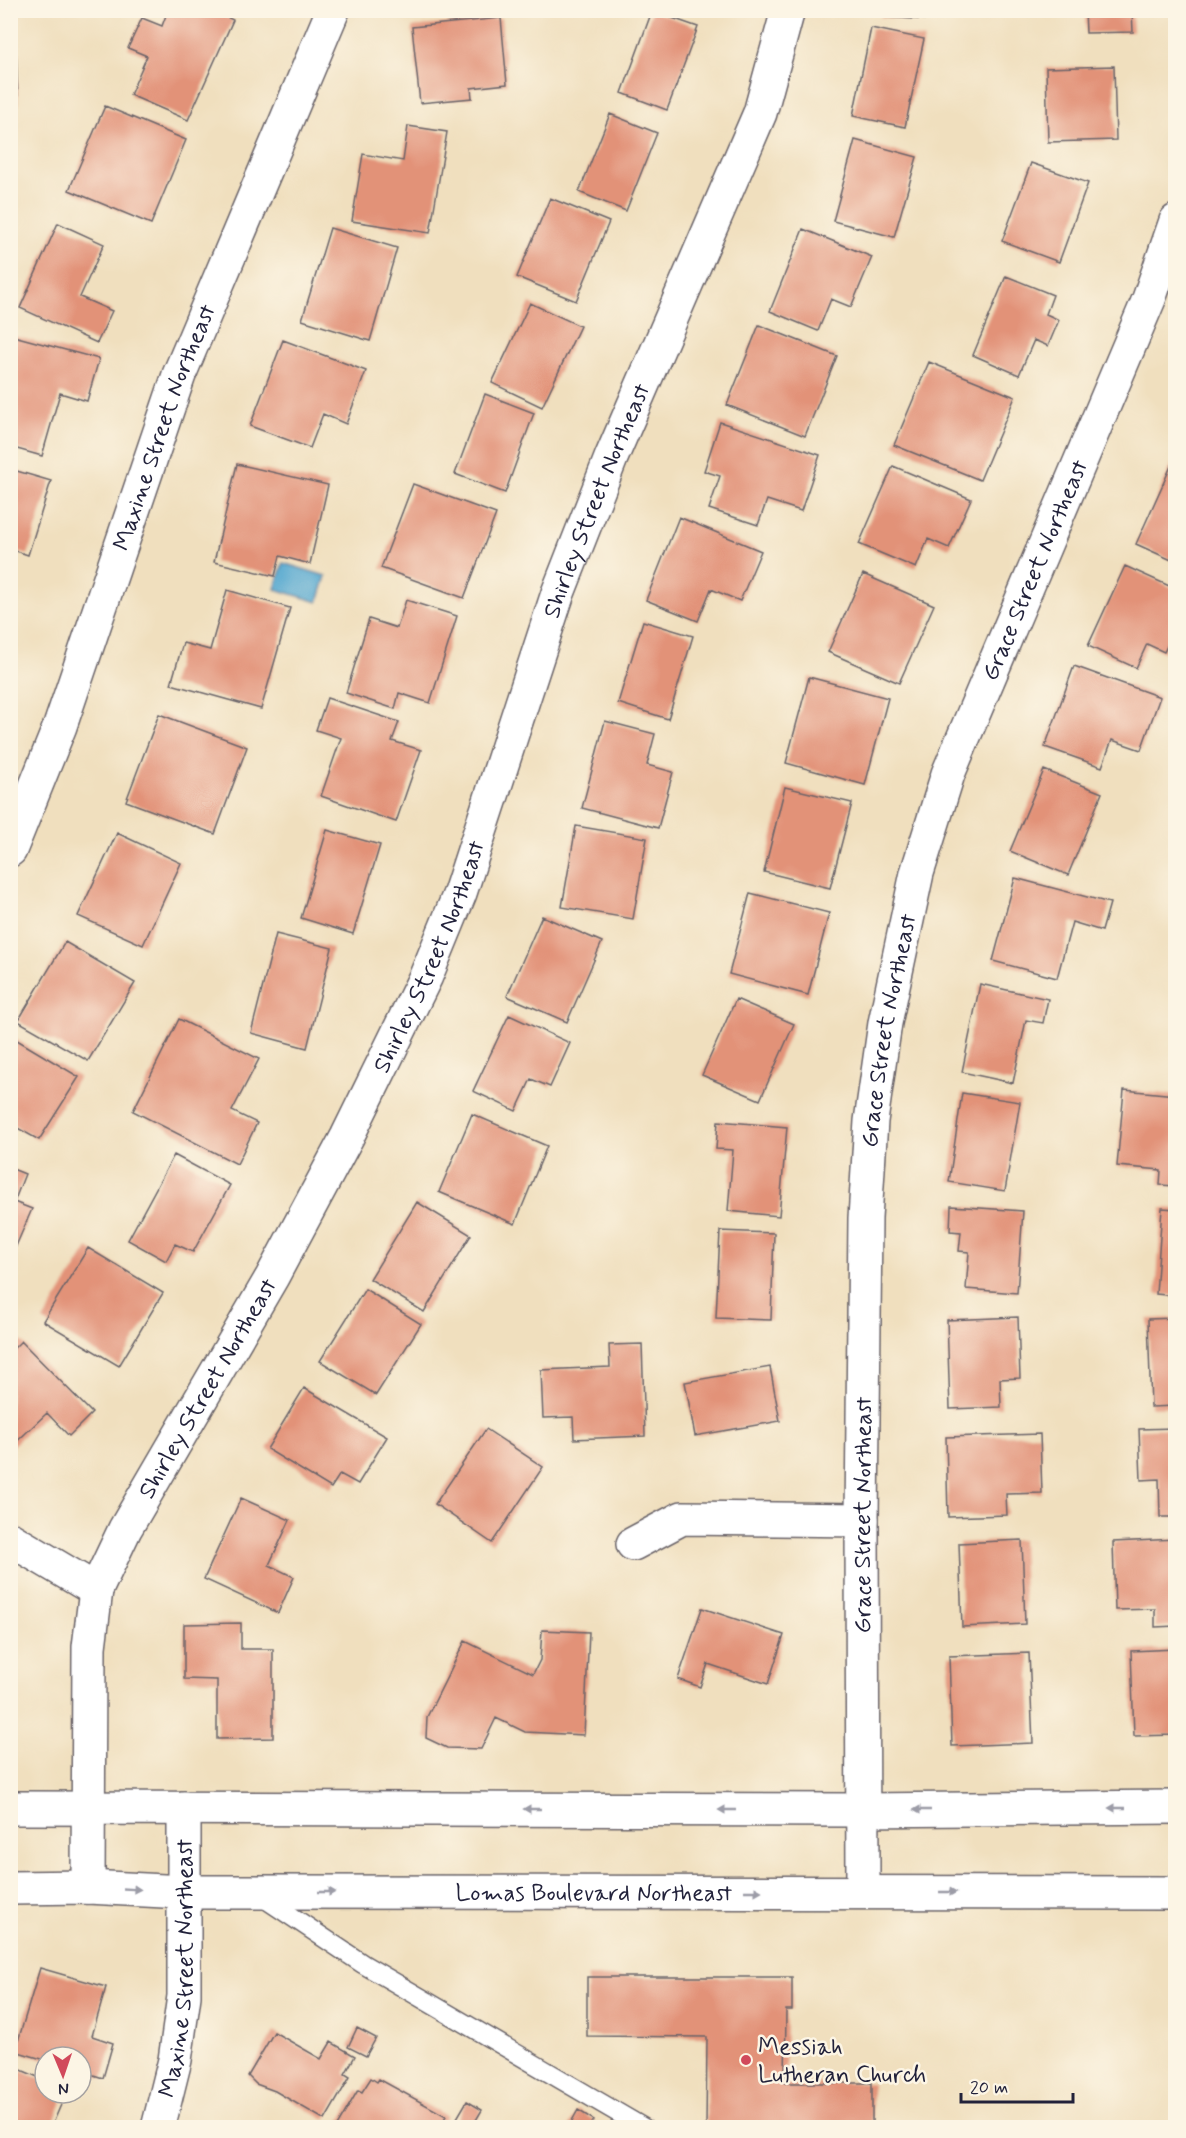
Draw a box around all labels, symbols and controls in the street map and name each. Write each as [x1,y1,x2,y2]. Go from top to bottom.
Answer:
street label: Maxine Street Northeast [107,300,224,555]
street label: Shirley Street Northeast [537,379,658,622]
street label: Grace Street Northeast [975,455,1096,686]
street label: Shirley Street Northeast [367,836,493,1079]
street label: Grace Street Northeast [855,911,925,1149]
street label: Shirley Street Northeast [132,1273,285,1505]
street label: Grace Street Northeast [848,1396,880,1633]
one-way arrow [1108,1803,1127,1813]
one-way arrow [523,1804,542,1814]
one-way arrow [718,1805,737,1815]
one-way arrow [913,1805,932,1815]
street label: Maxine Street Northeast [152,1838,201,2101]
street label: Lomas Boulevard Northeast [456,1878,733,1910]
one-way arrow [122,1885,141,1894]
one-way arrow [743,1886,762,1896]
one-way arrow [317,1887,336,1897]
one-way arrow [938,1887,957,1897]
place label: Messiah Lutheran Church [758,2032,926,2091]
north arrow [33,2045,93,2105]
marker: Messiah Lutheran Church [739,2053,753,2067]
scale bar [961,2066,1074,2104]
text: 20 m [970,2076,1008,2100]
text: N [58,2078,69,2099]

